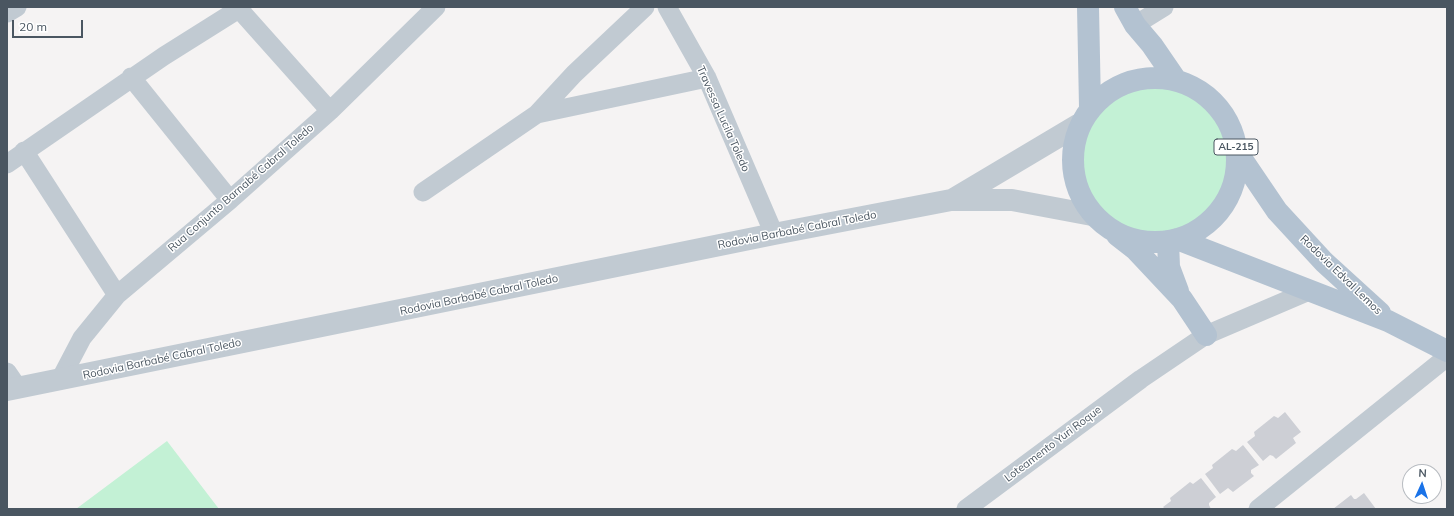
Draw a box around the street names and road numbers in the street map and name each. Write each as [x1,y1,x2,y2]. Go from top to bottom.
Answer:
street label: Travessa Lucila Toledo [694,64,752,174]
street label: Rua Conjunto Barnabé Cabral Toledo [166,121,316,255]
road number: AL-215 [1214,139,1258,155]
street label: Rodovia Barbabé Cabral Toledo [717,208,877,252]
street label: Rodovia Edval Lemos [1297,233,1385,317]
street label: Rodovia Barbabé Cabral Toledo [399,272,559,318]
street label: Rodovia Barbabé Cabral Toledo [82,336,242,382]
street label: Loteamento Yuri Roque [1002,403,1104,485]

